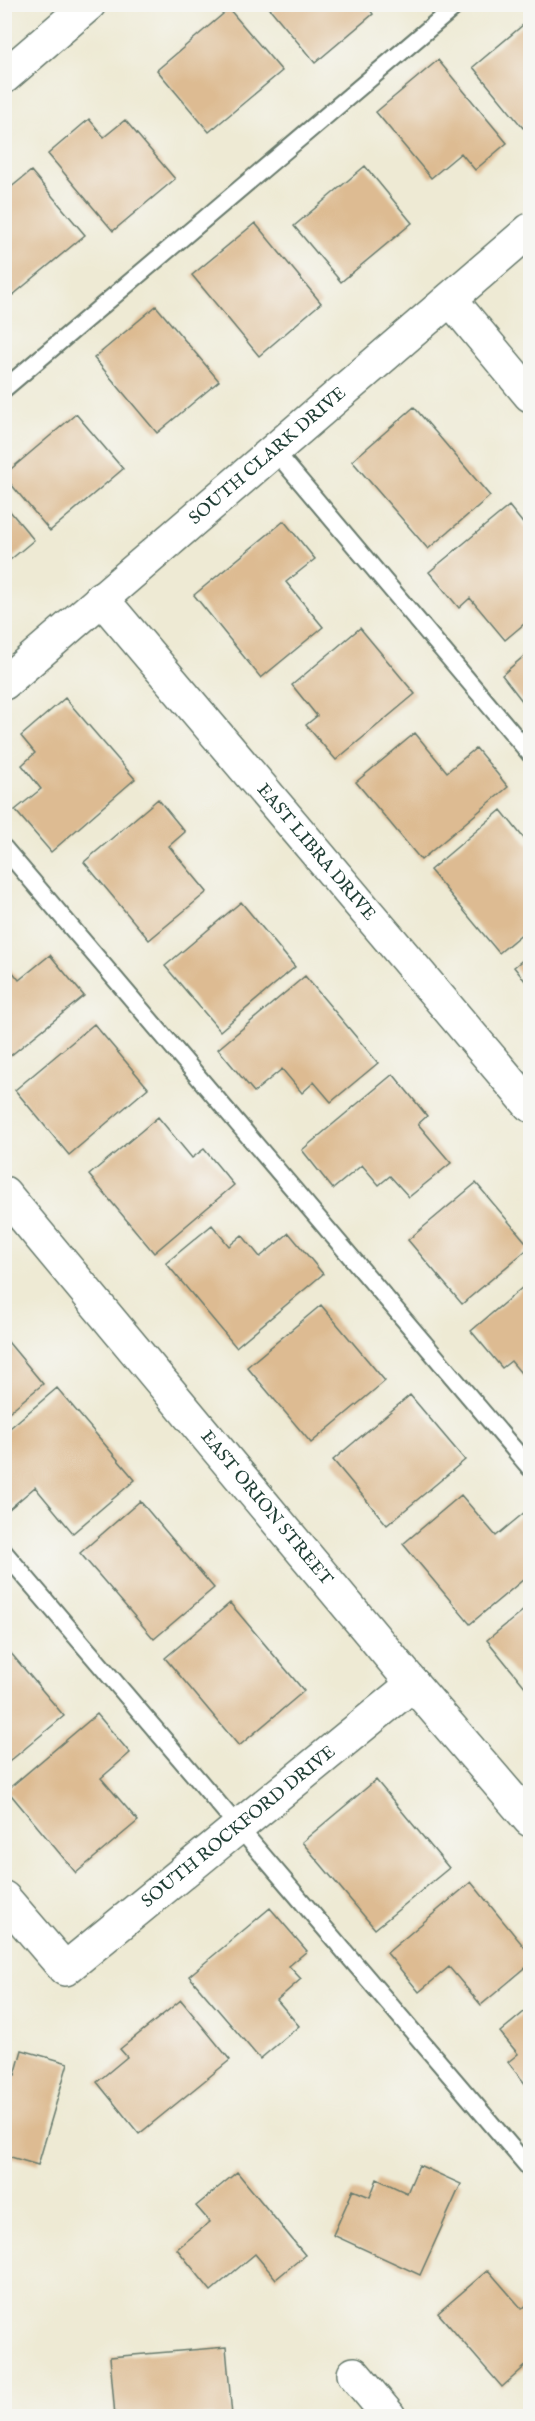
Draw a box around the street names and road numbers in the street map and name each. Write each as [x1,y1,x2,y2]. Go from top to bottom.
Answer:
street label: SOUTH CLARK DRIVE [184,382,351,530]
street label: EAST LIBRA DRIVE [252,779,381,926]
street label: EAST ORION STREET [195,1426,338,1590]
street label: SOUTH ROCKFORD DRIVE [137,1741,340,1913]

